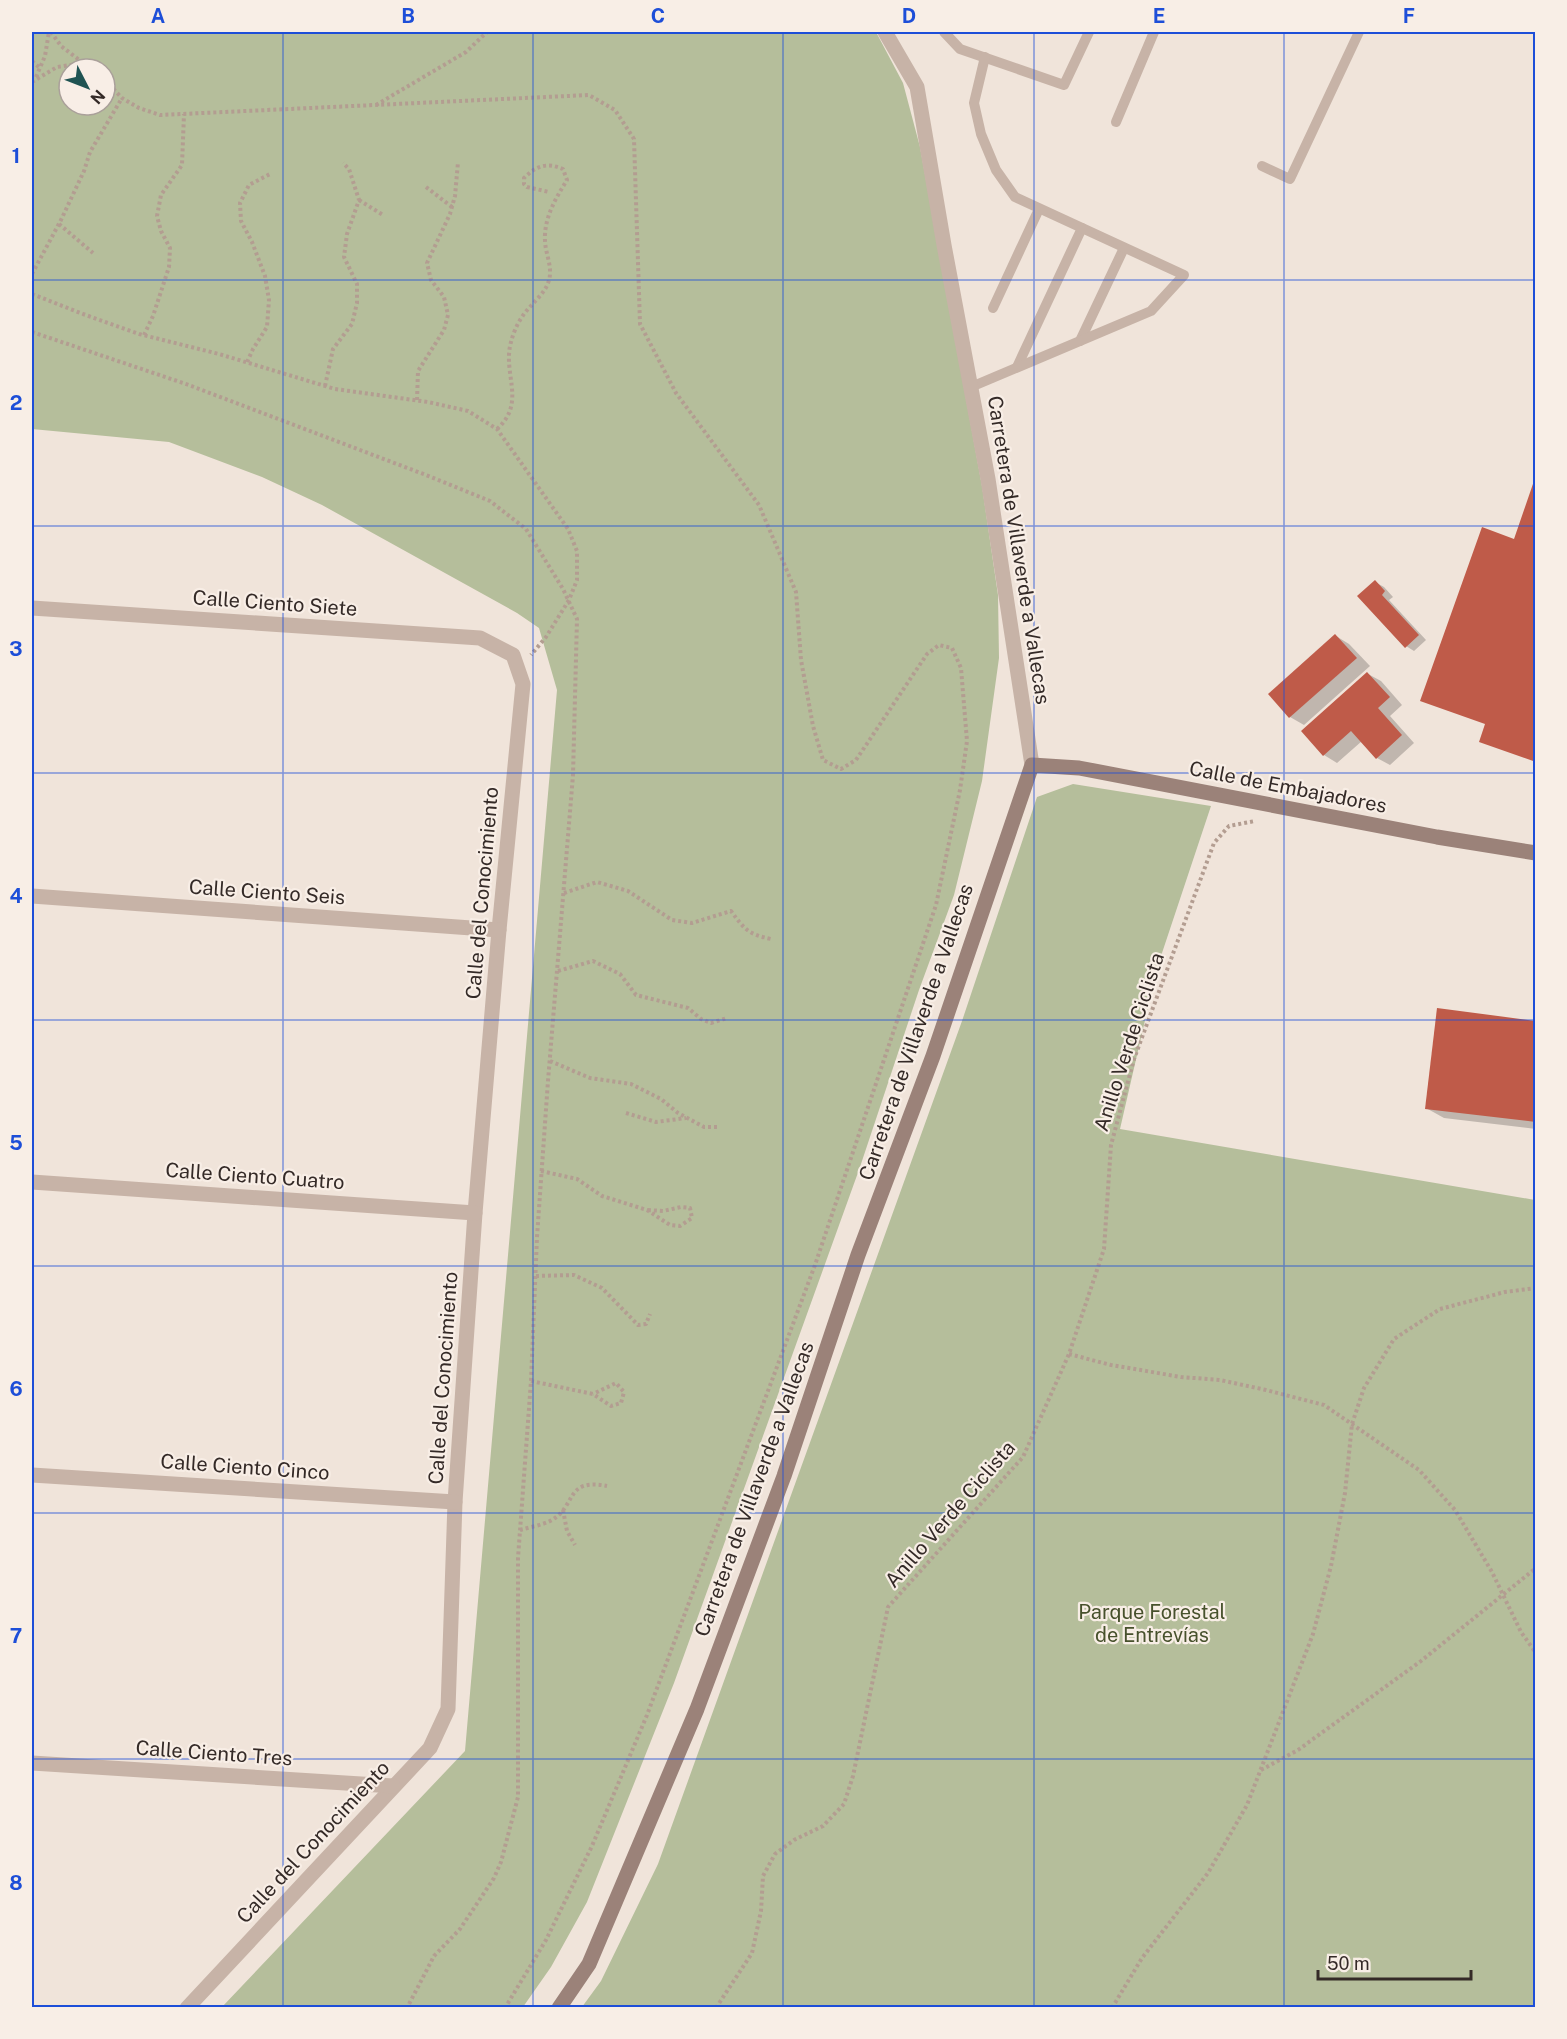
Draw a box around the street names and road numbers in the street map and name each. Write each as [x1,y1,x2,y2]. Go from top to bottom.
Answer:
street label: Carretera de Villaverde a Vallecas [983,394,1055,706]
street label: Calle Ciento Siete [192,585,358,621]
street label: Calle de Embajadores [1187,756,1389,818]
street label: Calle del Conocimiento [461,786,503,1000]
street label: Calle Ciento Seis [188,875,346,909]
street label: Carretera de Villaverde a Vallecas [854,881,978,1183]
street label: Anillo Verde Ciclista [1089,950,1169,1134]
street label: Calle Ciento Cuatro [165,1158,345,1194]
street label: Calle del Conocimiento [424,1271,462,1485]
street label: Carretera de Villaverde a Vallecas [689,1338,819,1640]
street label: Anillo Verde Ciclista [880,1436,1020,1592]
street label: Calle Ciento Cinco [160,1449,330,1485]
street label: Calle Ciento Tres [135,1736,293,1770]
street label: Calle del Conocimiento [232,1756,394,1928]

